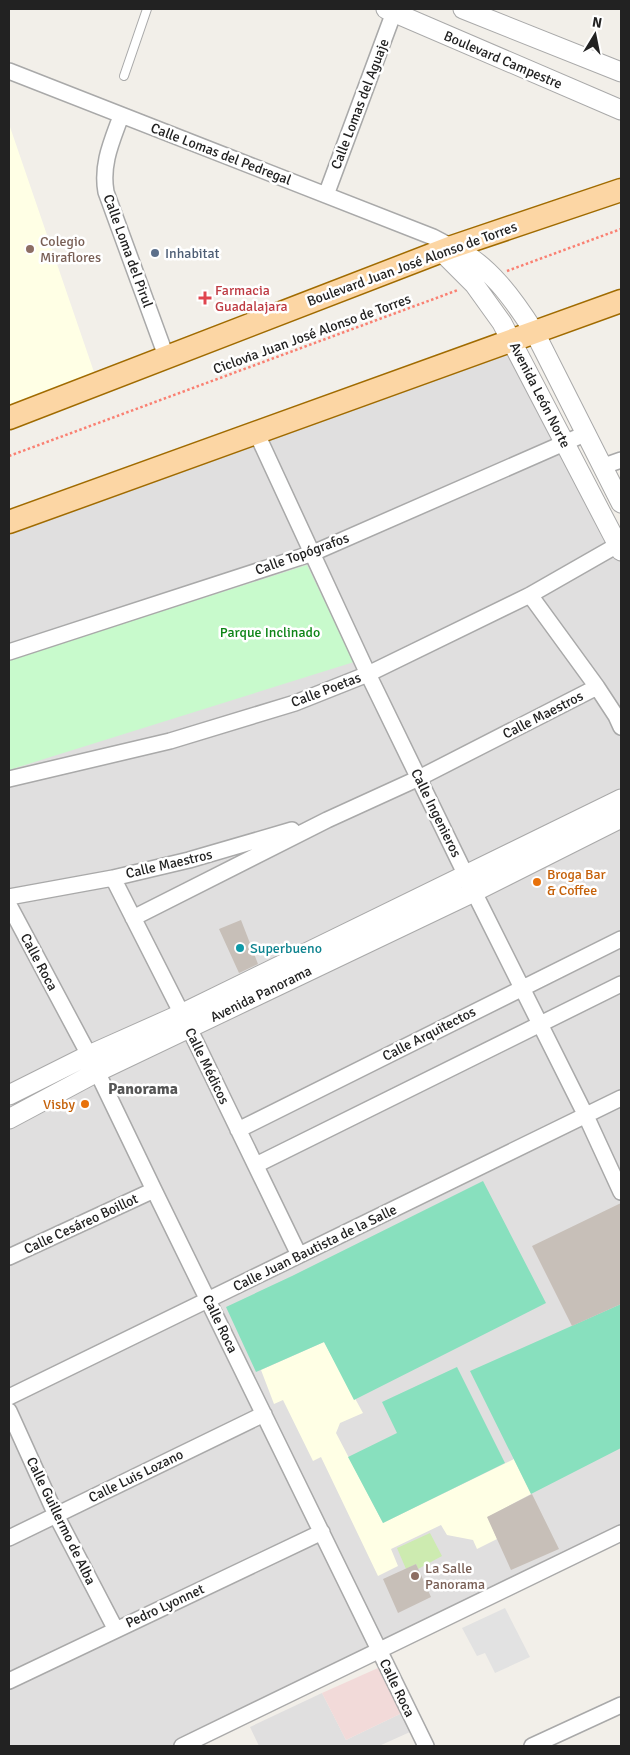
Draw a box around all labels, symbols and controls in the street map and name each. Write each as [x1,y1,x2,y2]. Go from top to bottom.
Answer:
north arrow [570,10,620,60]
text: N [591,13,603,32]
street label: Boulevard Campestre [441,27,565,93]
street label: Calle Lomas del Aguaje [327,36,393,172]
street label: Calle Lomas del Pedregal [148,119,294,189]
street label: Calle Loma del Pirul [100,192,156,310]
street label: Boulevard Juan José Alonso de Torres [305,218,519,310]
place label: Colegio Miraflores [40,233,101,266]
marker: Colegio Miraflores [24,243,36,255]
place label: Inhabitat [165,245,219,262]
marker: Inhabitat [149,247,161,259]
place label: Farmacia Guadalajara [215,282,288,315]
street label: Ciclovia Juan José Alonso de Torres [211,290,413,378]
marker: Farmacia Guadalajara [199,292,211,304]
street label: Avenida León Norte [506,339,574,451]
street label: Calle Topógrafos [253,529,351,579]
park label: Parque Inclinado [220,624,320,641]
street label: Calle Poetas [289,669,363,711]
street label: Calle Maestros [500,687,586,743]
street label: Calle Ingenieros [407,766,465,860]
street label: Calle Maestros [124,846,214,882]
place label: Broga Bar & Coffee [547,866,607,899]
marker: Broga Bar & Coffee [531,876,543,888]
street label: Calle Roca [17,930,61,994]
place label: Superbueno [250,940,322,957]
marker: Superbueno [234,942,246,954]
street label: Avenida Panorama [208,962,314,1026]
street label: Calle Arquitectos [380,1003,478,1065]
street label: Calle Médicos [181,1025,233,1107]
district label: Panorama [108,1079,178,1099]
place label: Visby [43,1096,75,1113]
marker: Visby [79,1098,91,1110]
street label: Calle Cesáreo Boillot [21,1190,141,1258]
street label: Calle Juan Bautista de la Salle [230,1201,400,1295]
street label: Calle Roca [199,1292,241,1356]
street label: Calle Luis Lozano [86,1446,186,1506]
street label: Calle Guillermo de Alba [23,1454,99,1588]
place label: La Salle Panorama [425,1560,485,1593]
marker: La Salle Panorama [409,1570,421,1582]
street label: Pedro Lyonnet [123,1580,207,1632]
street label: Calle Roca [376,1656,418,1720]

